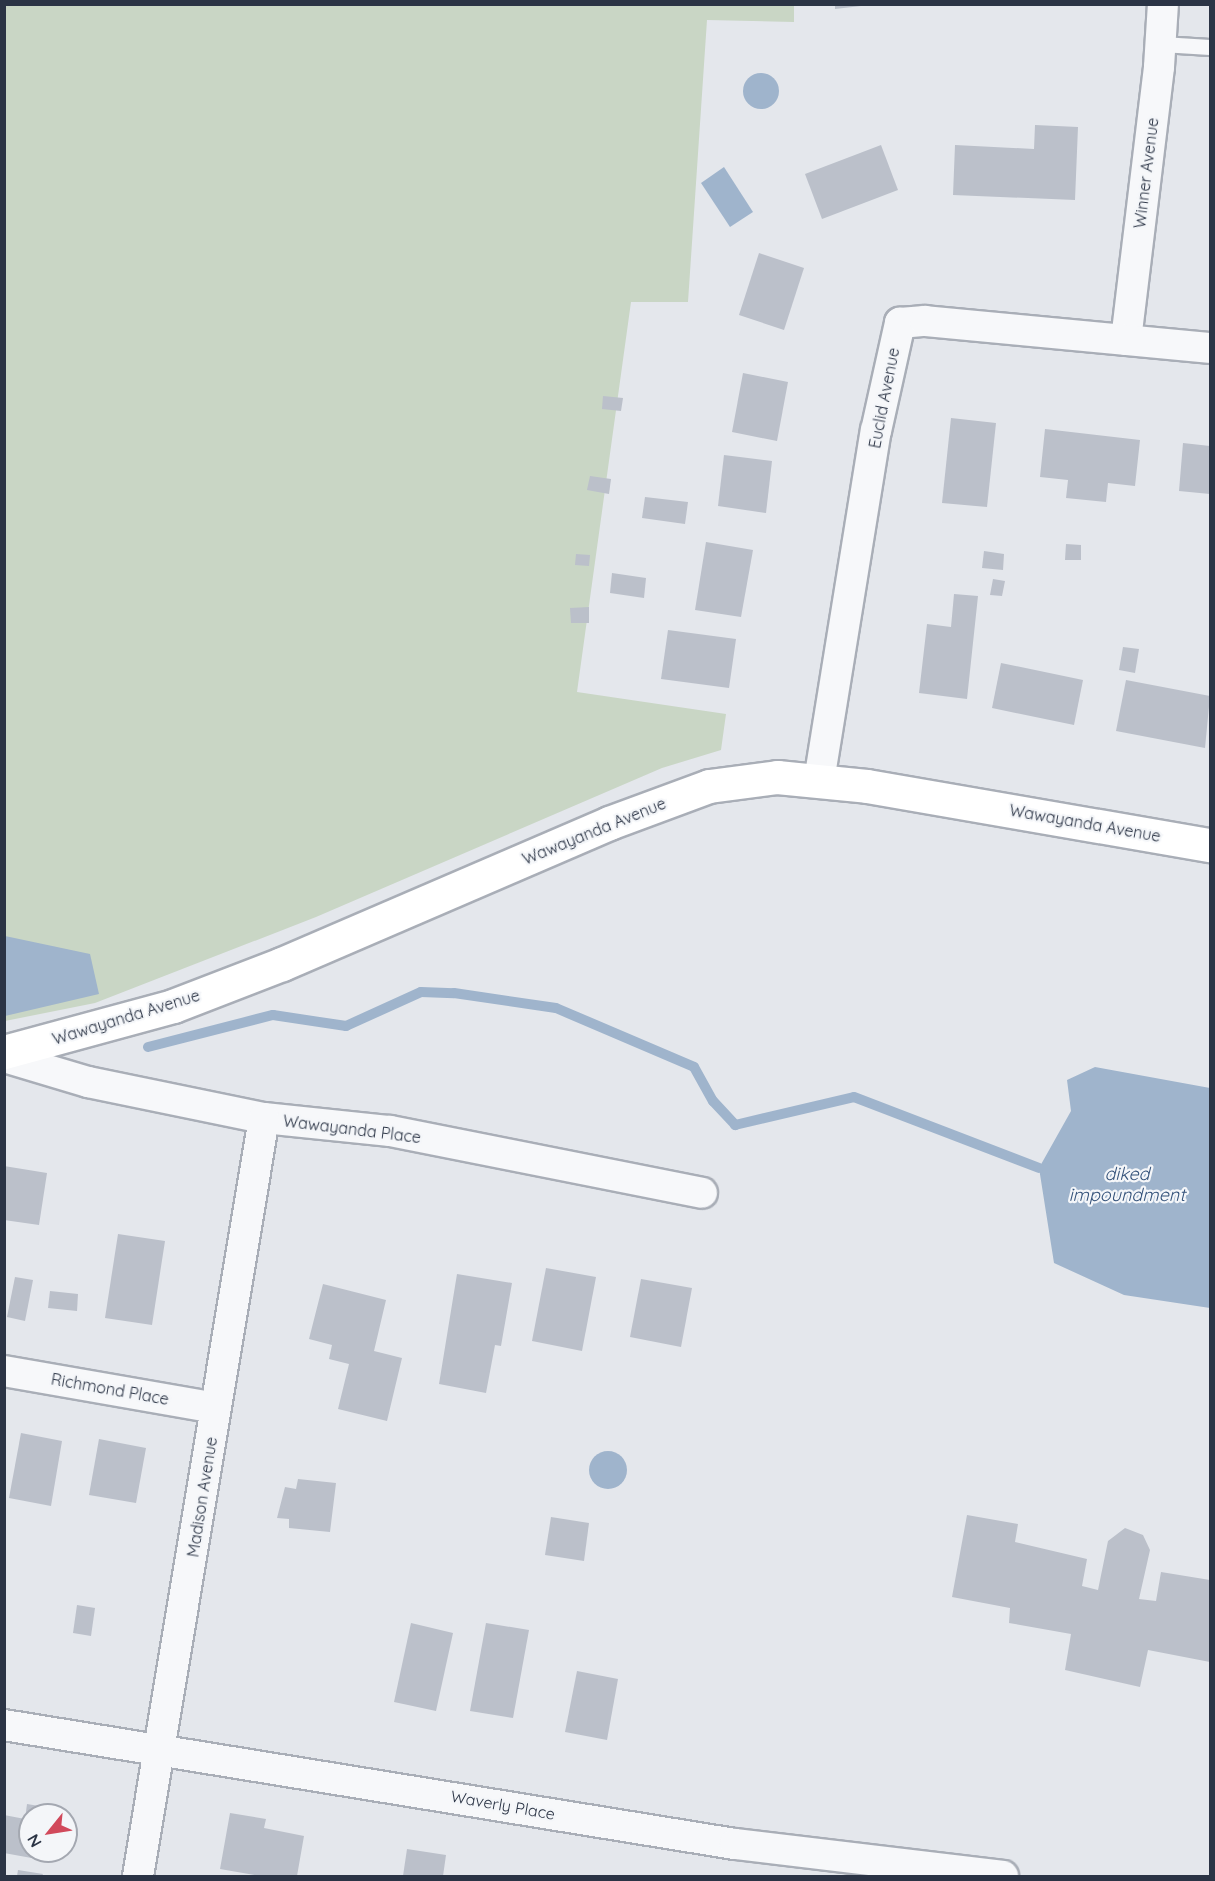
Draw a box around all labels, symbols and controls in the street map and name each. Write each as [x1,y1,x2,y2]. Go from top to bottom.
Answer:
street label: Winner Avenue [1130,116,1162,230]
street label: Euclid Avenue [865,346,903,450]
street label: Wawayanda Avenue [519,793,669,869]
street label: Wawayanda Avenue [1008,800,1162,846]
street label: Wawayanda Avenue [50,985,202,1049]
street label: Wawayanda Place [282,1111,422,1147]
water label: diked impoundment [1069,1164,1185,1206]
street label: Richmond Place [50,1369,170,1409]
street label: Madison Avenue [183,1435,221,1559]
street label: Waverly Place [449,1786,557,1824]
north arrow [18,1803,78,1863]
text: N [23,1831,46,1851]

